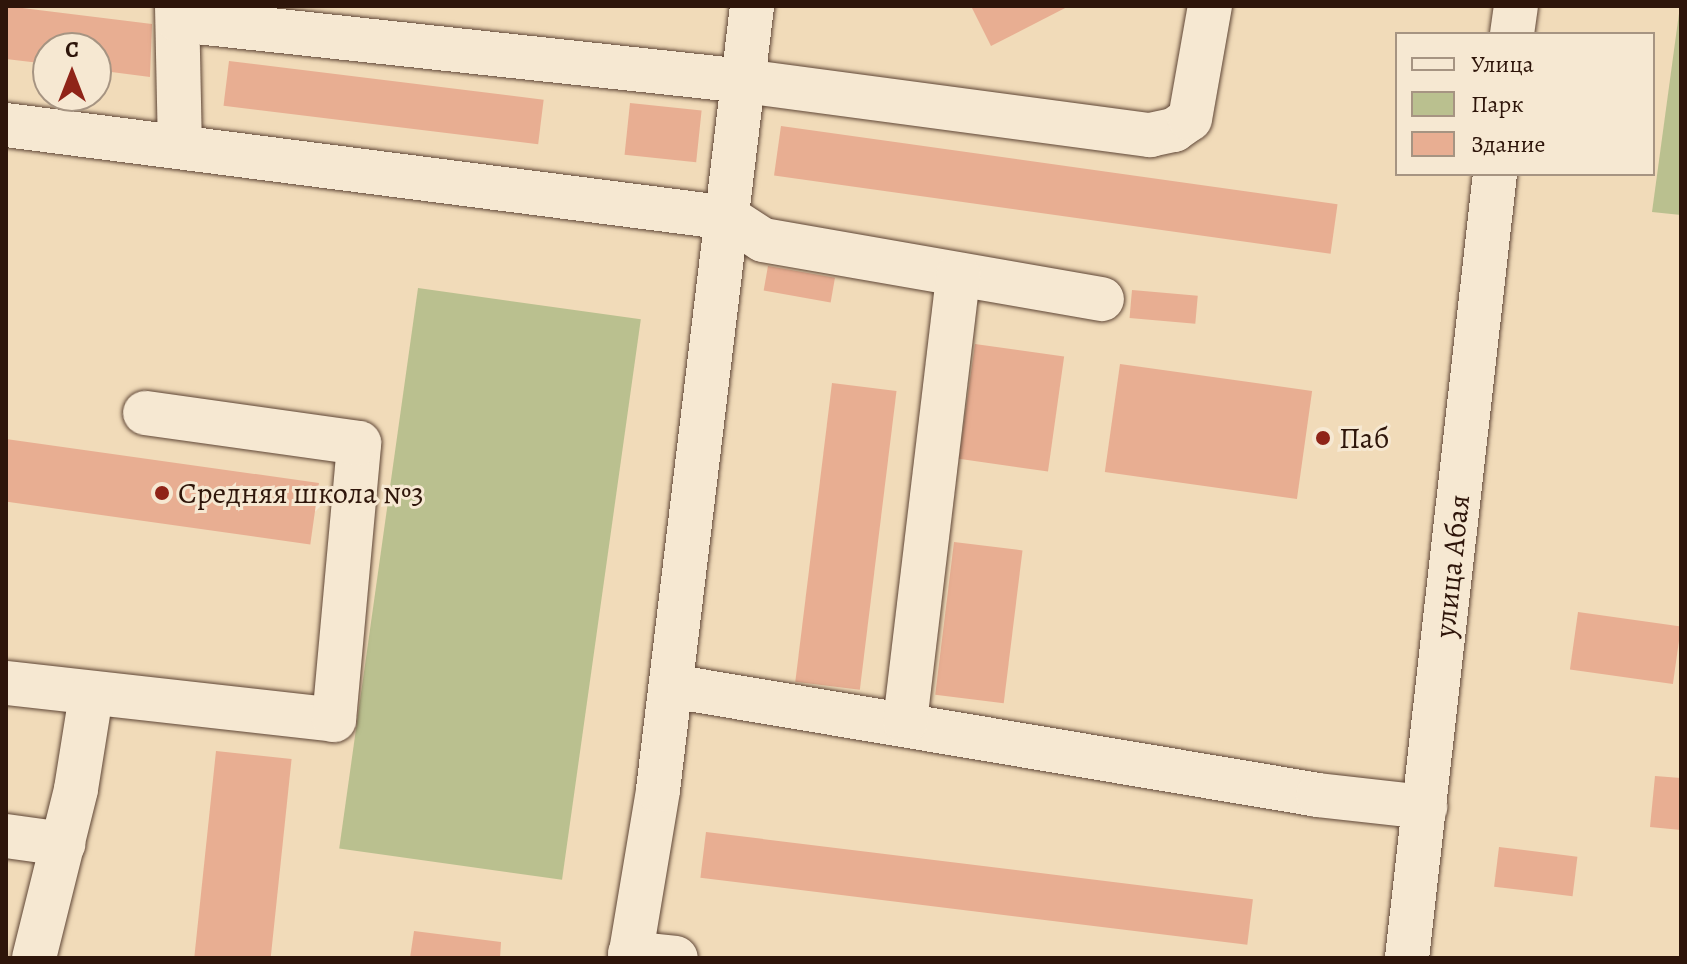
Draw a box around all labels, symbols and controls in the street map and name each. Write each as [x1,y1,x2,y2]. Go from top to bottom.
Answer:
north arrow [32,32,112,112]
legend [1395,32,1655,176]
text: С [65,35,79,65]
text: Улица [1471,48,1534,80]
text: Парк [1471,88,1524,120]
text: Здание [1471,128,1546,160]
place label: Паб [1339,420,1389,456]
marker: Паб [1314,429,1332,447]
place label: Средняя школа №3 [178,475,424,511]
marker: Средняя школа №3 [153,484,171,502]
street label: улица Абая [1427,493,1477,639]

